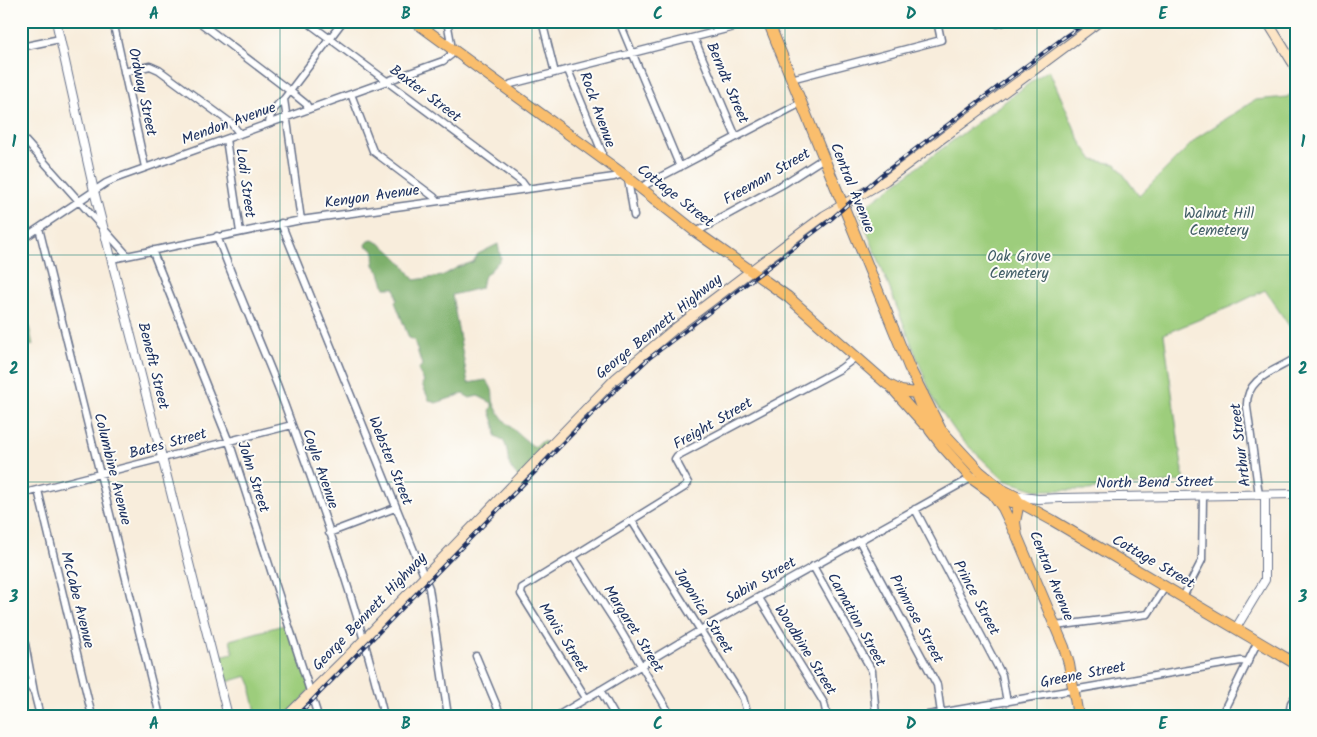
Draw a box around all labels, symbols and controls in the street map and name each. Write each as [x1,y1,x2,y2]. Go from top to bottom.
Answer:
text: A [149,2,159,27]
text: B [401,2,411,27]
text: C [653,2,663,27]
text: D [906,2,917,27]
text: E [1159,2,1169,27]
street label: Berndt Street [699,38,755,128]
street label: Ordway Street [121,46,163,139]
street label: Baxter Street [384,59,466,129]
street label: Rock Avenue [572,69,622,152]
street label: Mendon Avenue [178,96,280,152]
text: 1 [12,130,17,155]
text: 1 [1301,130,1306,155]
street label: Central Avenue [823,139,881,237]
street label: Freeman Street [719,142,815,212]
street label: Lodi Street [228,147,262,220]
street label: Cottage Street [631,158,719,234]
street label: Kenyon Avenue [323,178,421,216]
park label: Walnut Hill Cemetery [1184,202,1255,243]
park label: Oak Grove Cemetery [987,245,1051,286]
street label: George Bennett Highway [590,268,728,386]
street label: Benefit Street [131,320,175,412]
text: 2 [9,357,19,382]
text: 2 [1298,357,1308,382]
street label: Freight Street [669,391,757,456]
street label: Arthur Street [1224,402,1258,488]
street label: Columbine Avenue [86,410,138,528]
street label: Webster Street [361,413,419,509]
street label: Bates Street [126,422,210,466]
street label: Coyle Avenue [295,426,345,513]
street label: John Street [230,438,276,516]
street label: North Bend Street [1096,470,1214,496]
street label: Central Avenue [1022,527,1080,625]
street label: Cottage Street [1107,529,1199,596]
street label: George Bennett Highway [307,546,434,677]
street label: McCabe Avenue [53,549,101,651]
street label: Sabin Street [721,551,801,611]
street label: Prince Street [946,556,1006,640]
street label: Japonica Street [667,563,739,659]
street label: Carnation Street [820,569,892,672]
street label: Primrose Street [882,570,950,668]
street label: Margaret Street [596,580,670,678]
text: 3 [9,585,19,610]
text: 3 [1298,585,1308,610]
street label: Mavis Street [532,598,594,678]
street label: Woodbine Street [768,600,843,700]
street label: Greene Street [1038,655,1128,695]
text: A [149,712,159,737]
text: B [401,712,411,737]
text: C [653,712,663,737]
text: D [906,712,917,737]
text: E [1159,712,1169,737]

